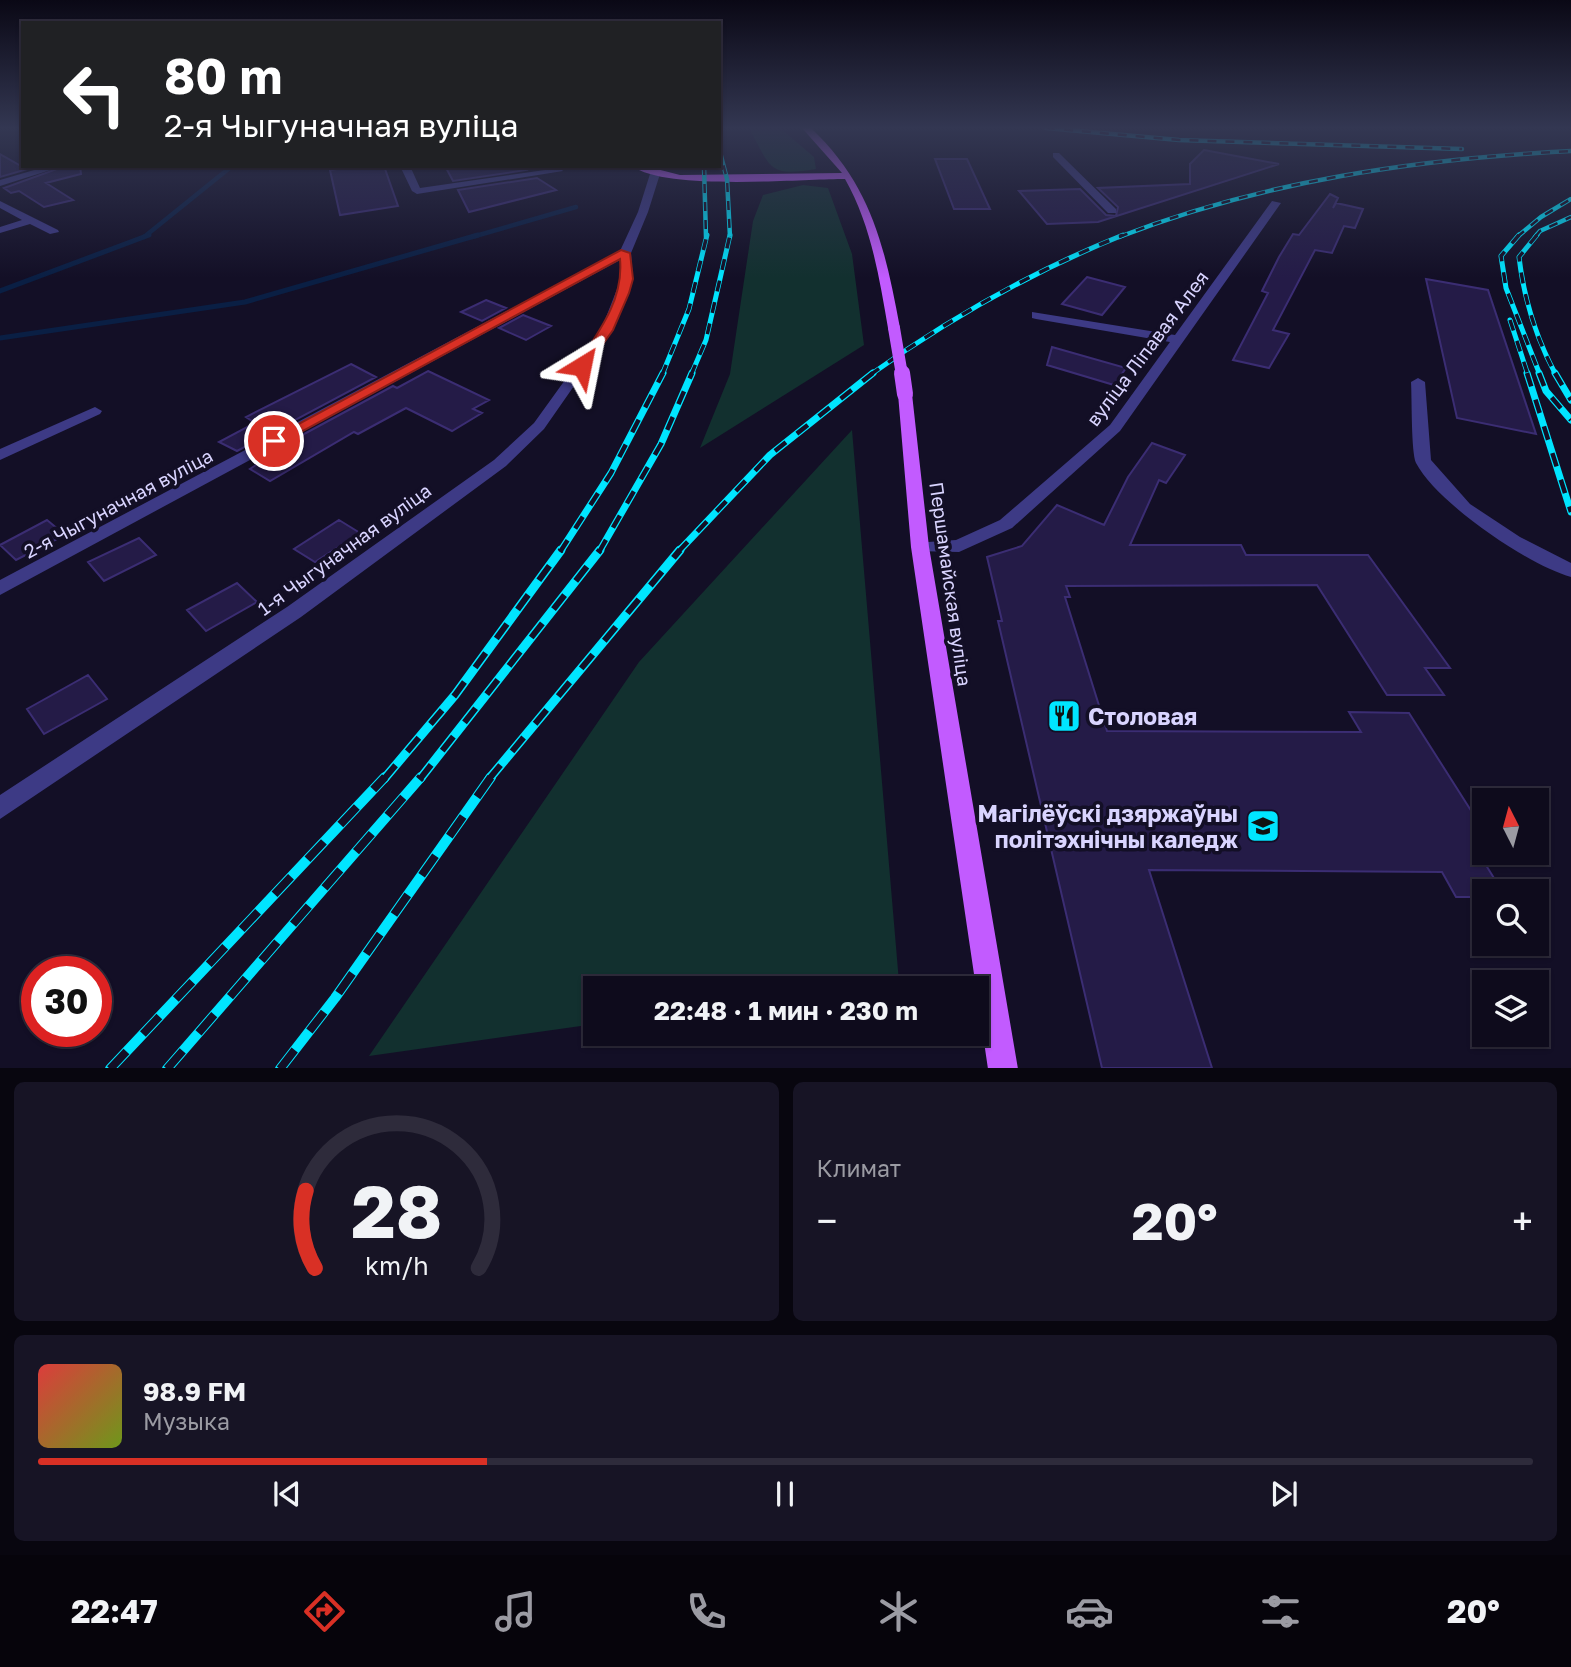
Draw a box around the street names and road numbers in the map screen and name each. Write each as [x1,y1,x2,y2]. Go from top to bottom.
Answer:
street label: вуліца Ліпавая Алея [1081,266,1213,430]
street label: 2-я Чыгуначная вуліца [20,443,216,563]
street label: 1-я Чыгуначная вуліца [253,478,435,620]
street label: Першамайская вуліца [925,480,977,688]

